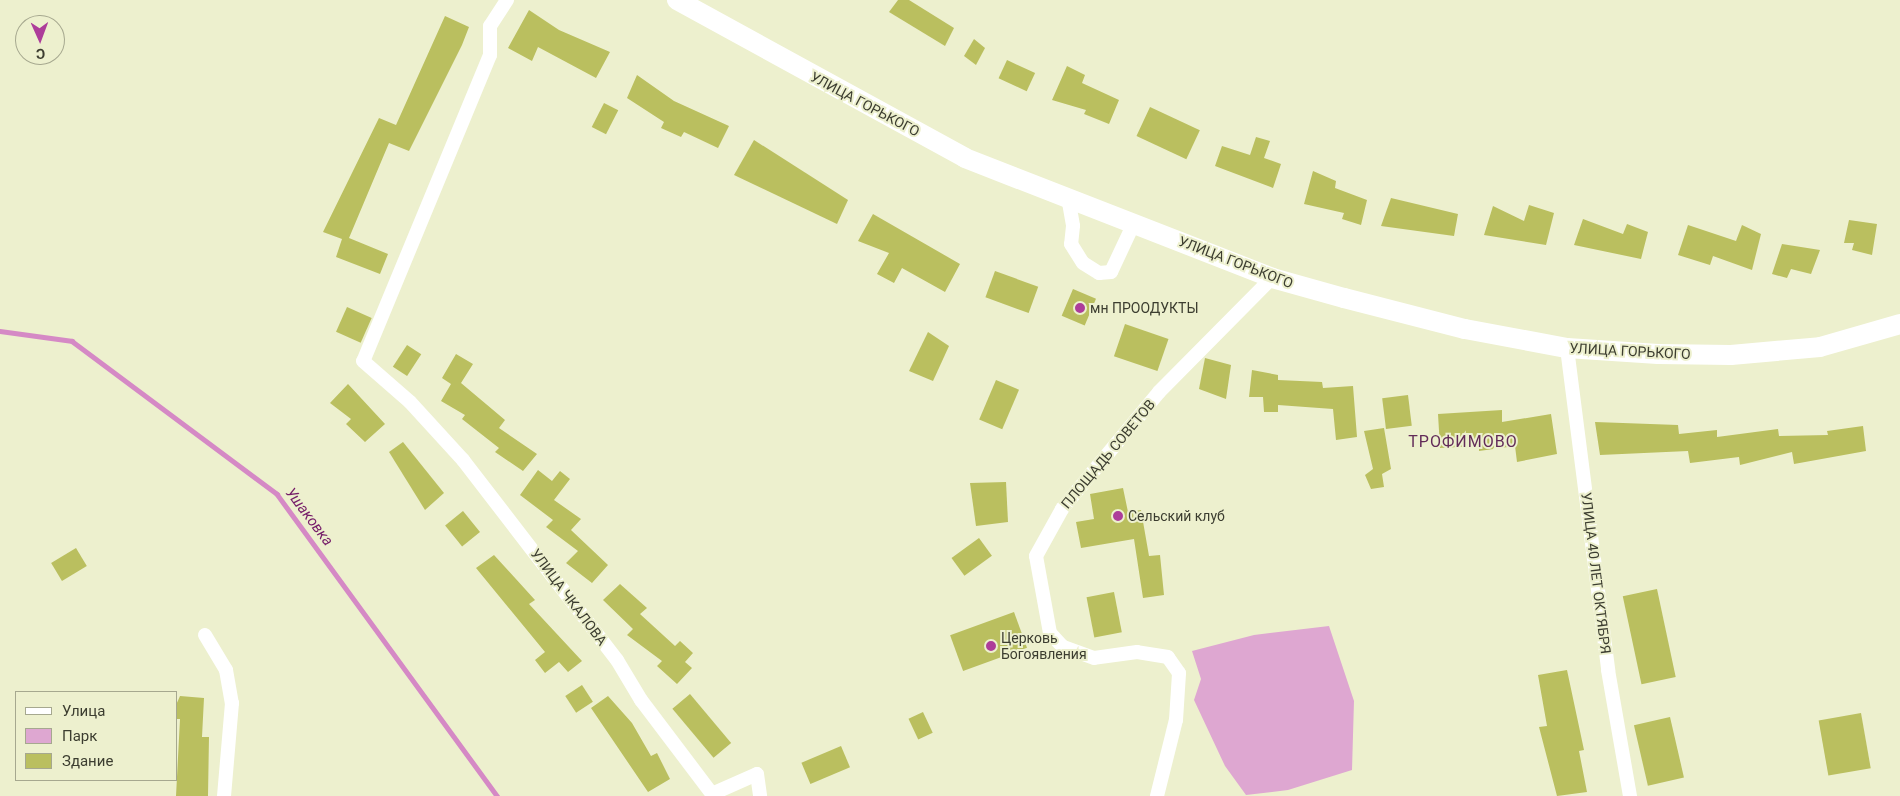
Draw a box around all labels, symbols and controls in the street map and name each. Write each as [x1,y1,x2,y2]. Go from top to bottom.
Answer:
north arrow [15,15,65,65]
text: С [36,46,45,62]
street label: УЛИЦА ГОРЬКОГО [808,68,922,140]
street label: УЛИЦА ГОРЬКОГО [1176,232,1296,292]
place label: мн ПРООДУКТЫ [1090,300,1199,316]
marker: мн ПРООДУКТЫ [1074,302,1086,314]
street label: УЛИЦА ГОРЬКОГО [1569,339,1691,363]
street label: ПЛОЩАДЬ СОВЕТОВ [1058,396,1158,512]
district label: ТРОФИМОВО [1407,432,1519,452]
water label: Ушаковка [281,484,337,550]
street label: УЛИЦА 40 ЛЕТ ОКТЯБРЯ [1578,491,1614,655]
place label: Сельский клуб [1128,508,1225,524]
marker: Сельский клуб [1112,510,1124,522]
street label: УЛИЦА ЧКАЛОВА [527,545,611,649]
place label: Церковь Богоявления [1001,630,1087,662]
marker: Церковь Богоявления [985,640,997,652]
legend [15,691,178,781]
text: Улица [62,702,105,720]
text: Парк [62,727,97,745]
text: Здание [62,752,113,770]

